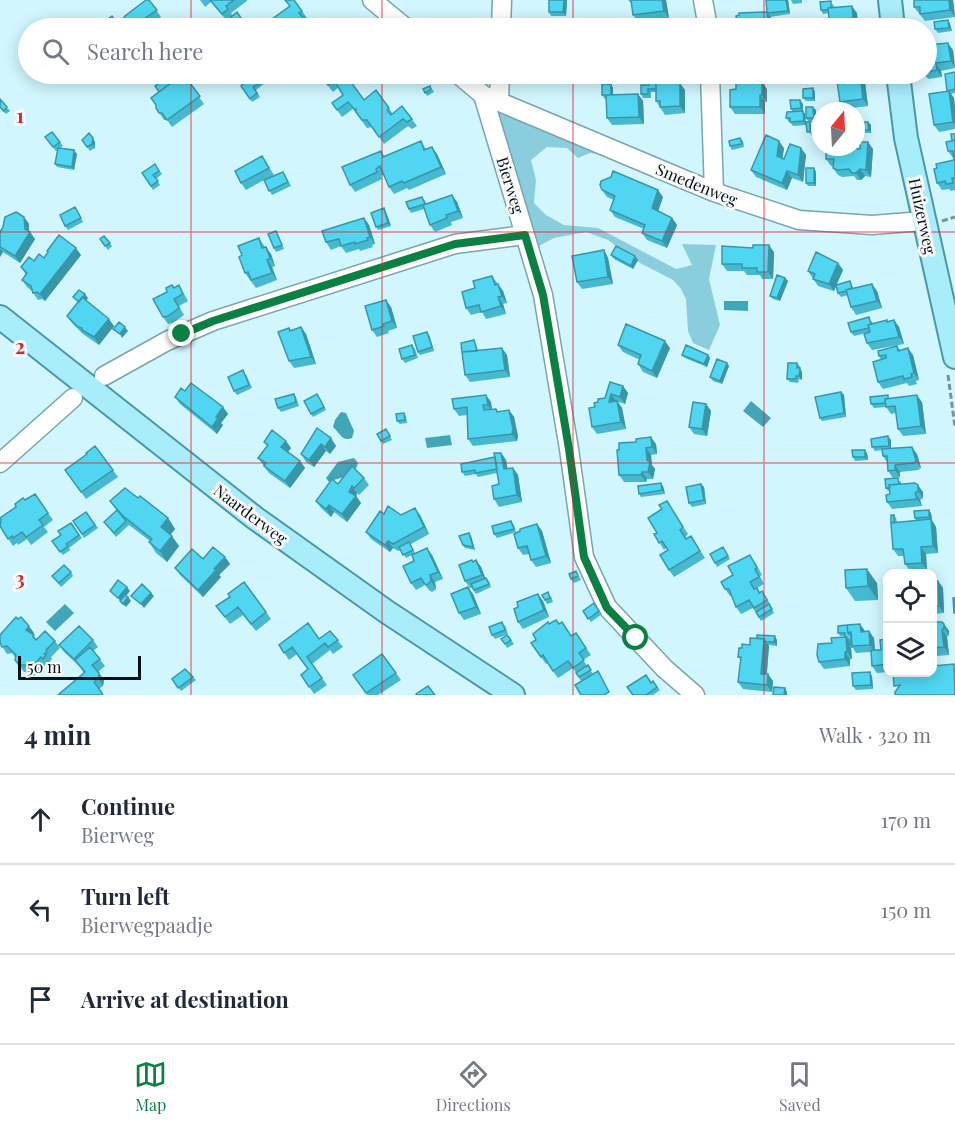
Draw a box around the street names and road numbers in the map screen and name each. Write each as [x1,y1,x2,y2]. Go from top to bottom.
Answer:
street label: Bierweg [492,154,530,217]
street label: Smedenweg [653,158,742,210]
street label: Huizerweg [905,176,941,257]
street label: Naarderweg [210,479,292,549]

